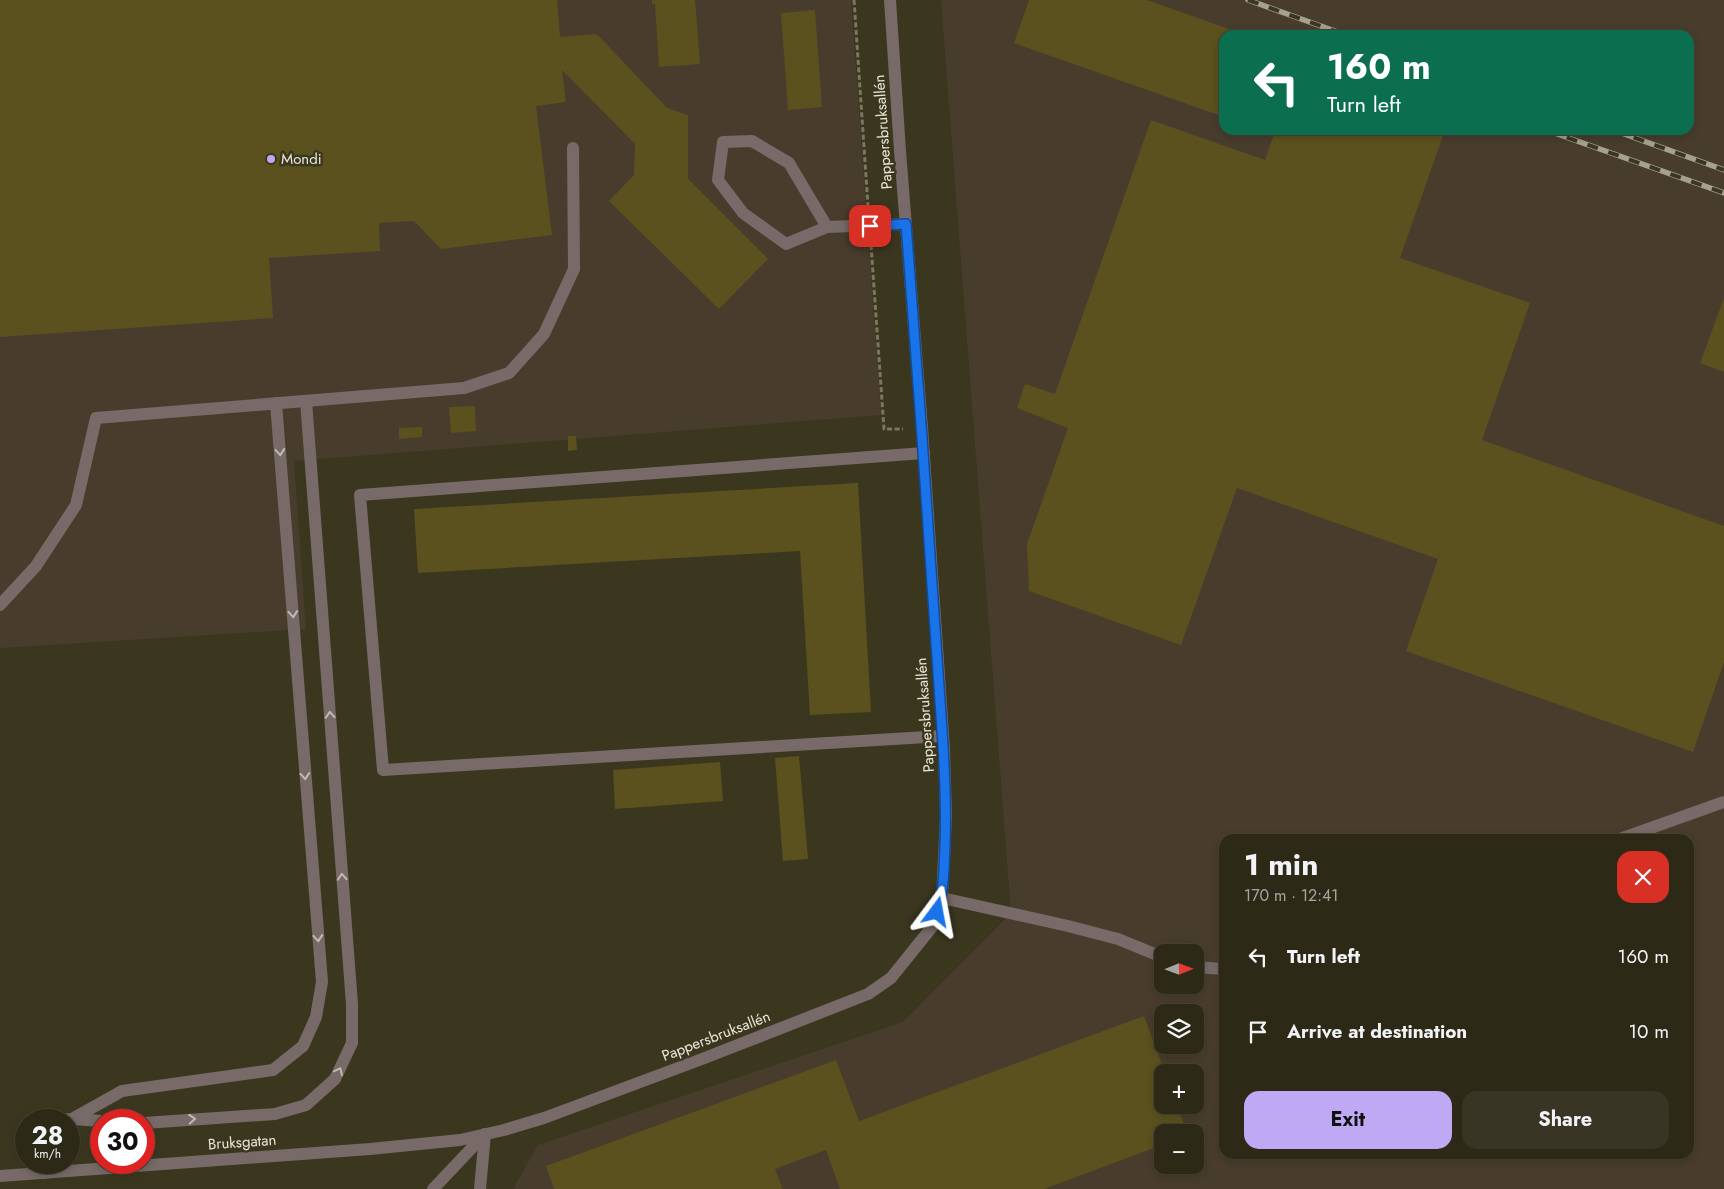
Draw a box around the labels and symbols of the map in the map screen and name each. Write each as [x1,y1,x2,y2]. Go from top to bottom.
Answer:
street label: Pappersbruksallén [868,74,898,190]
place label: Mondi [281,148,322,170]
marker: Mondi [265,153,277,165]
pin [849,205,891,247]
one-way arrow [274,448,285,456]
one-way arrow [287,610,298,618]
street label: Pappersbruksallén [910,657,940,773]
one-way arrow [325,711,336,719]
one-way arrow [300,772,311,780]
one-way arrow [337,873,348,881]
position arrow [910,885,962,937]
one-way arrow [313,934,324,942]
north arrow [1154,944,1204,994]
street label: Pappersbruksallén [658,1005,774,1067]
one-way arrow [332,1067,343,1076]
speed limit sign: 30 [90,1109,155,1174]
one-way arrow [189,1114,197,1125]
street label: Bruksgatan [207,1129,277,1155]

